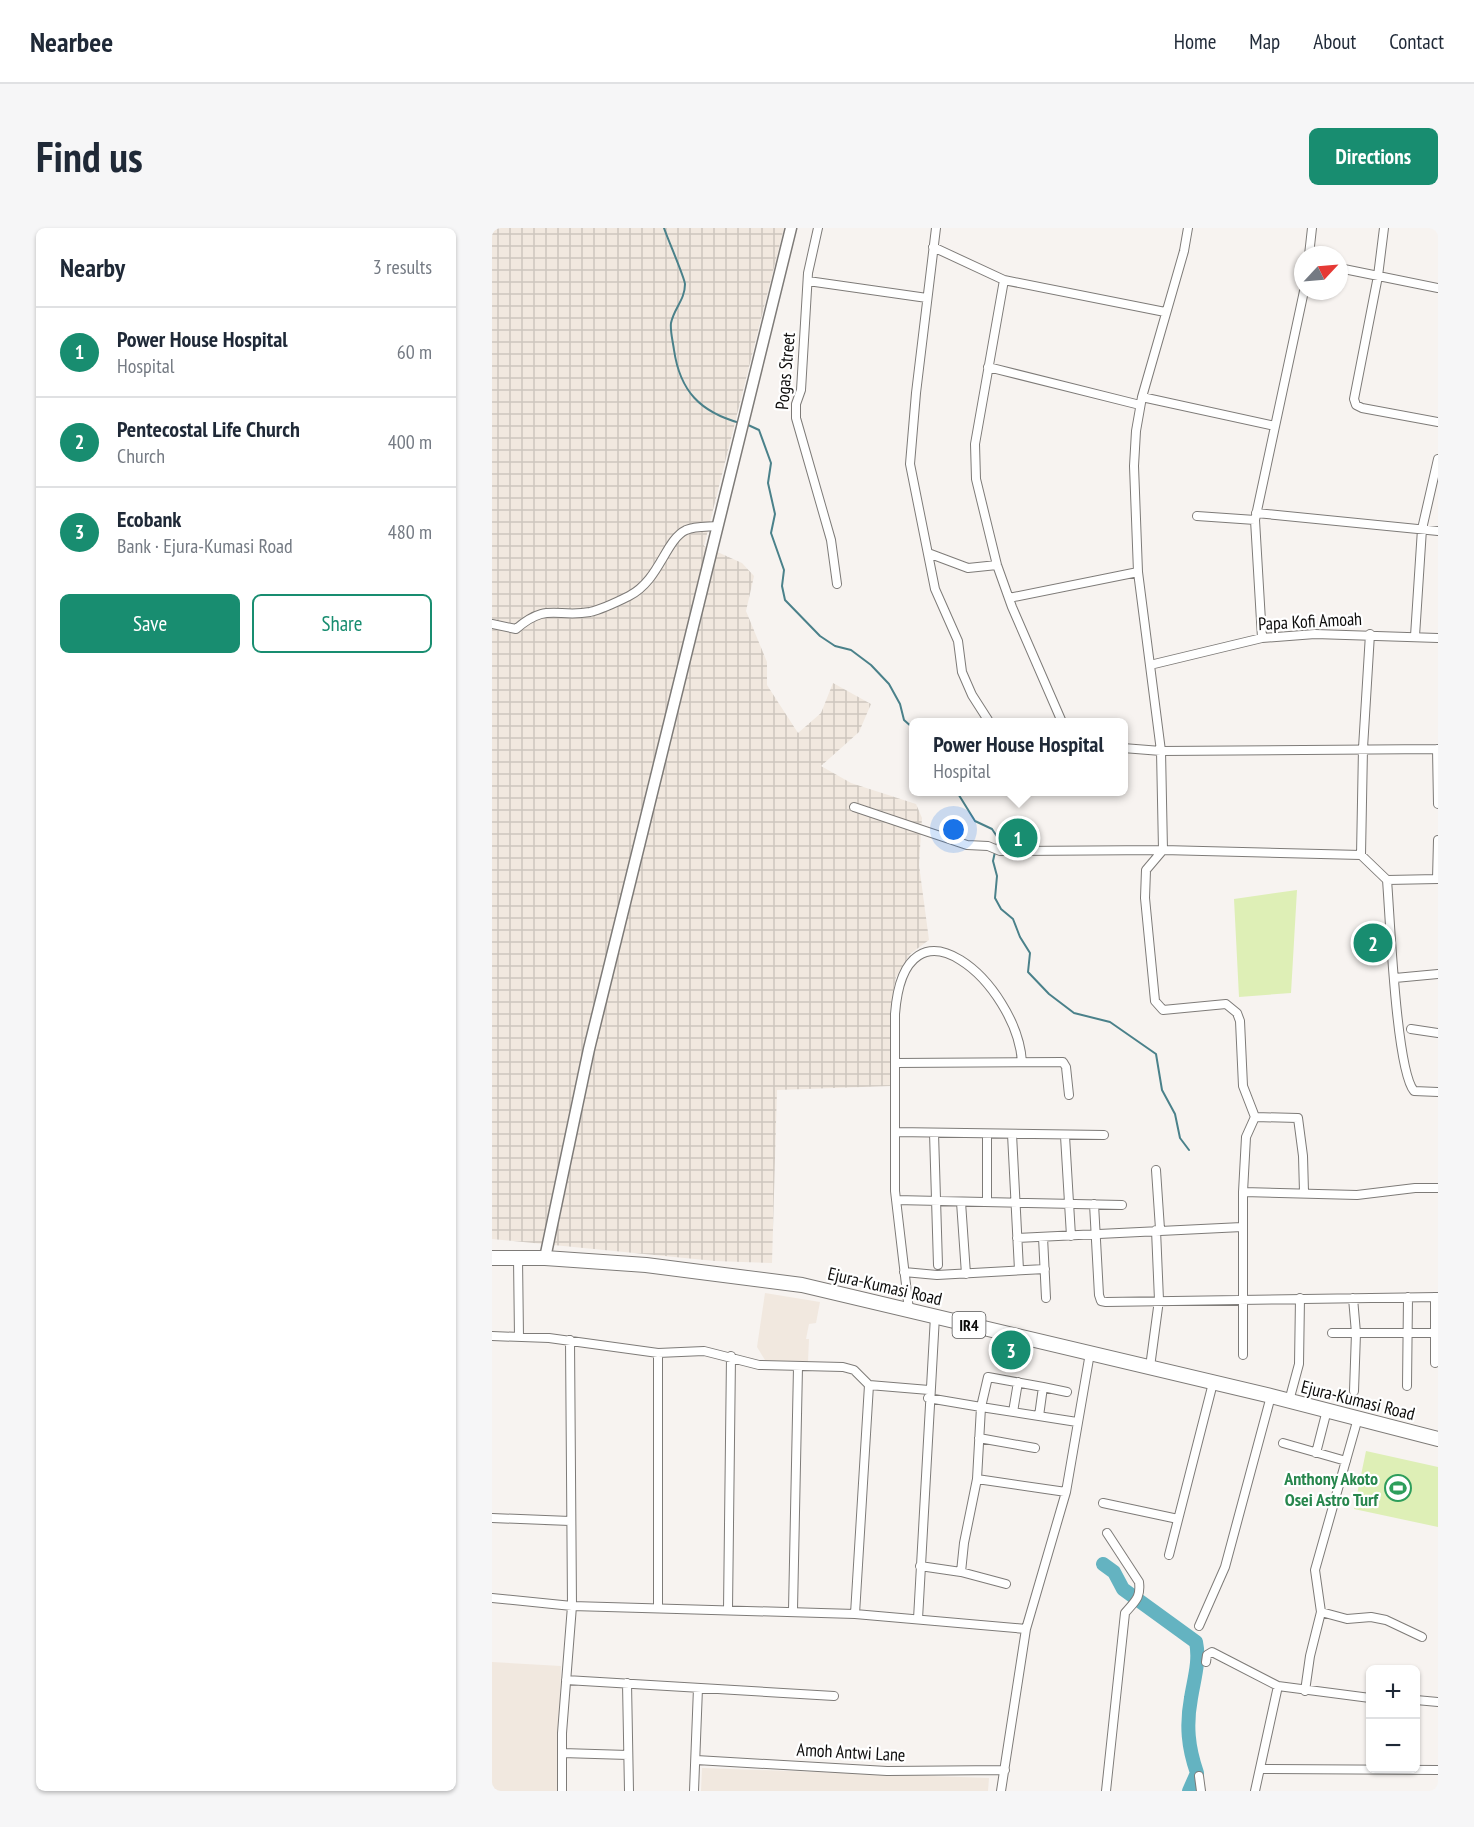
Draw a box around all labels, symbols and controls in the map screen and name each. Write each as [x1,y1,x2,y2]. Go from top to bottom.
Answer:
text: Nearbee [30,23,113,60]
text: Home [1174,28,1216,55]
text: Map [1249,28,1280,55]
text: About [1313,28,1356,55]
text: Contact [1389,28,1444,55]
button: Directions [1309,128,1438,185]
text: Find us [36,129,143,184]
north arrow [1294,246,1348,300]
text: Nearby [60,251,125,284]
text: 3 results [373,254,432,280]
text: Power House Hospital [117,325,288,353]
street label: Pogas Street [770,331,800,411]
text: 1 [75,339,84,365]
text: 60 m [397,339,432,365]
text: Hospital [117,353,174,379]
text: Pentecostal Life Church [117,415,300,443]
text: 2 [75,429,84,455]
text: 400 m [388,429,432,455]
text: Church [117,443,165,469]
text: Ecobank [117,505,181,533]
text: 3 [75,519,84,545]
text: 480 m [388,519,432,545]
text: Bank · Ejura-Kumasi Road [117,533,293,559]
button: Save [60,594,240,653]
button: Share [252,594,432,653]
street label: Papa Kofi Amoah [1257,607,1363,635]
popup [909,718,1128,796]
text: Power House Hospital [933,730,1104,758]
text: Hospital [933,758,991,784]
your location [939,815,968,844]
pin: 1 [998,816,1038,860]
pin: 2 [1354,920,1392,966]
street label: Ejura-Kumasi Road [826,1262,944,1310]
road number: IR4 [952,1312,986,1338]
pin: 3 [992,1328,1030,1372]
street label: Ejura-Kumasi Road [1299,1375,1417,1425]
place label: Anthony Akoto Osei Astro Turf [1283,1467,1379,1511]
sports icon: Anthony Akoto Osei Astro Turf [1383,1473,1413,1503]
map controls [1366,1665,1420,1773]
button: + [1366,1665,1420,1719]
button: − [1366,1719,1420,1773]
street label: Amoh Antwi Lane [796,1738,906,1766]

